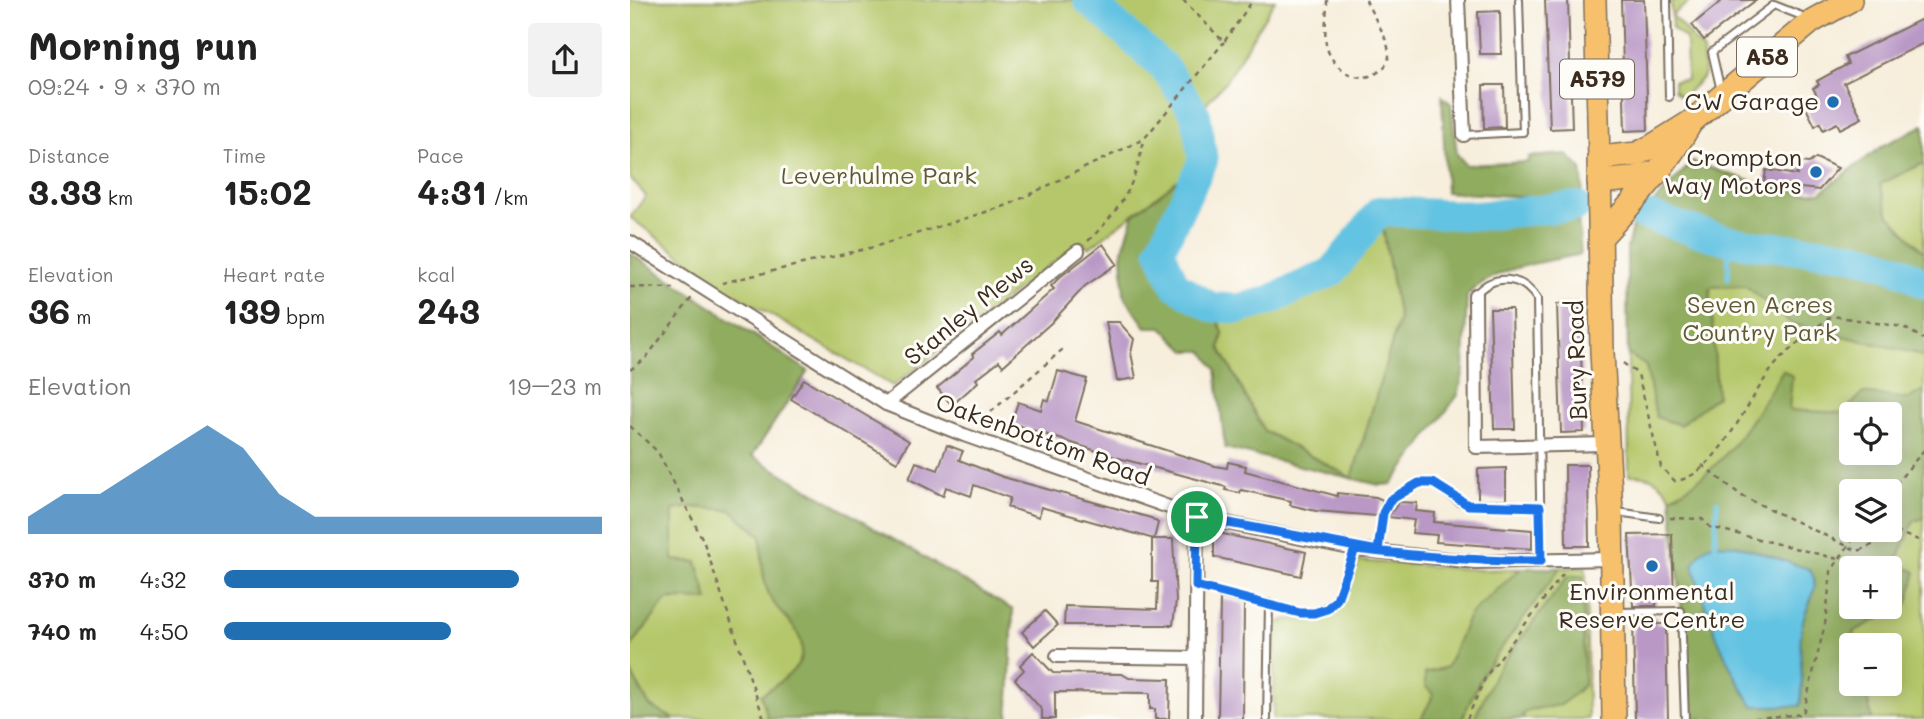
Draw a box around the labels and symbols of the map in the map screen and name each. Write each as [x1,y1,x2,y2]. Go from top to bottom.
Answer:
road number: A58 [1737,38,1797,76]
road number: A579 [1560,60,1634,99]
place label: CW Garage [1685,85,1819,116]
marker: CW Garage [1825,94,1841,110]
place label: Crompton Way Motors [1664,141,1802,200]
park label: Leverhulme Park [781,159,977,190]
marker: Crompton Way Motors [1808,164,1824,180]
street label: Stanley Mews [897,248,1039,371]
park label: Seven Acres Country Park [1682,288,1838,347]
street label: Bury Road [1558,300,1593,421]
street label: Oakenbottom Road [932,385,1155,492]
pin [1167,487,1227,547]
marker: Environmental Reserve Centre [1644,558,1660,574]
place label: Environmental Reserve Centre [1559,575,1745,634]

